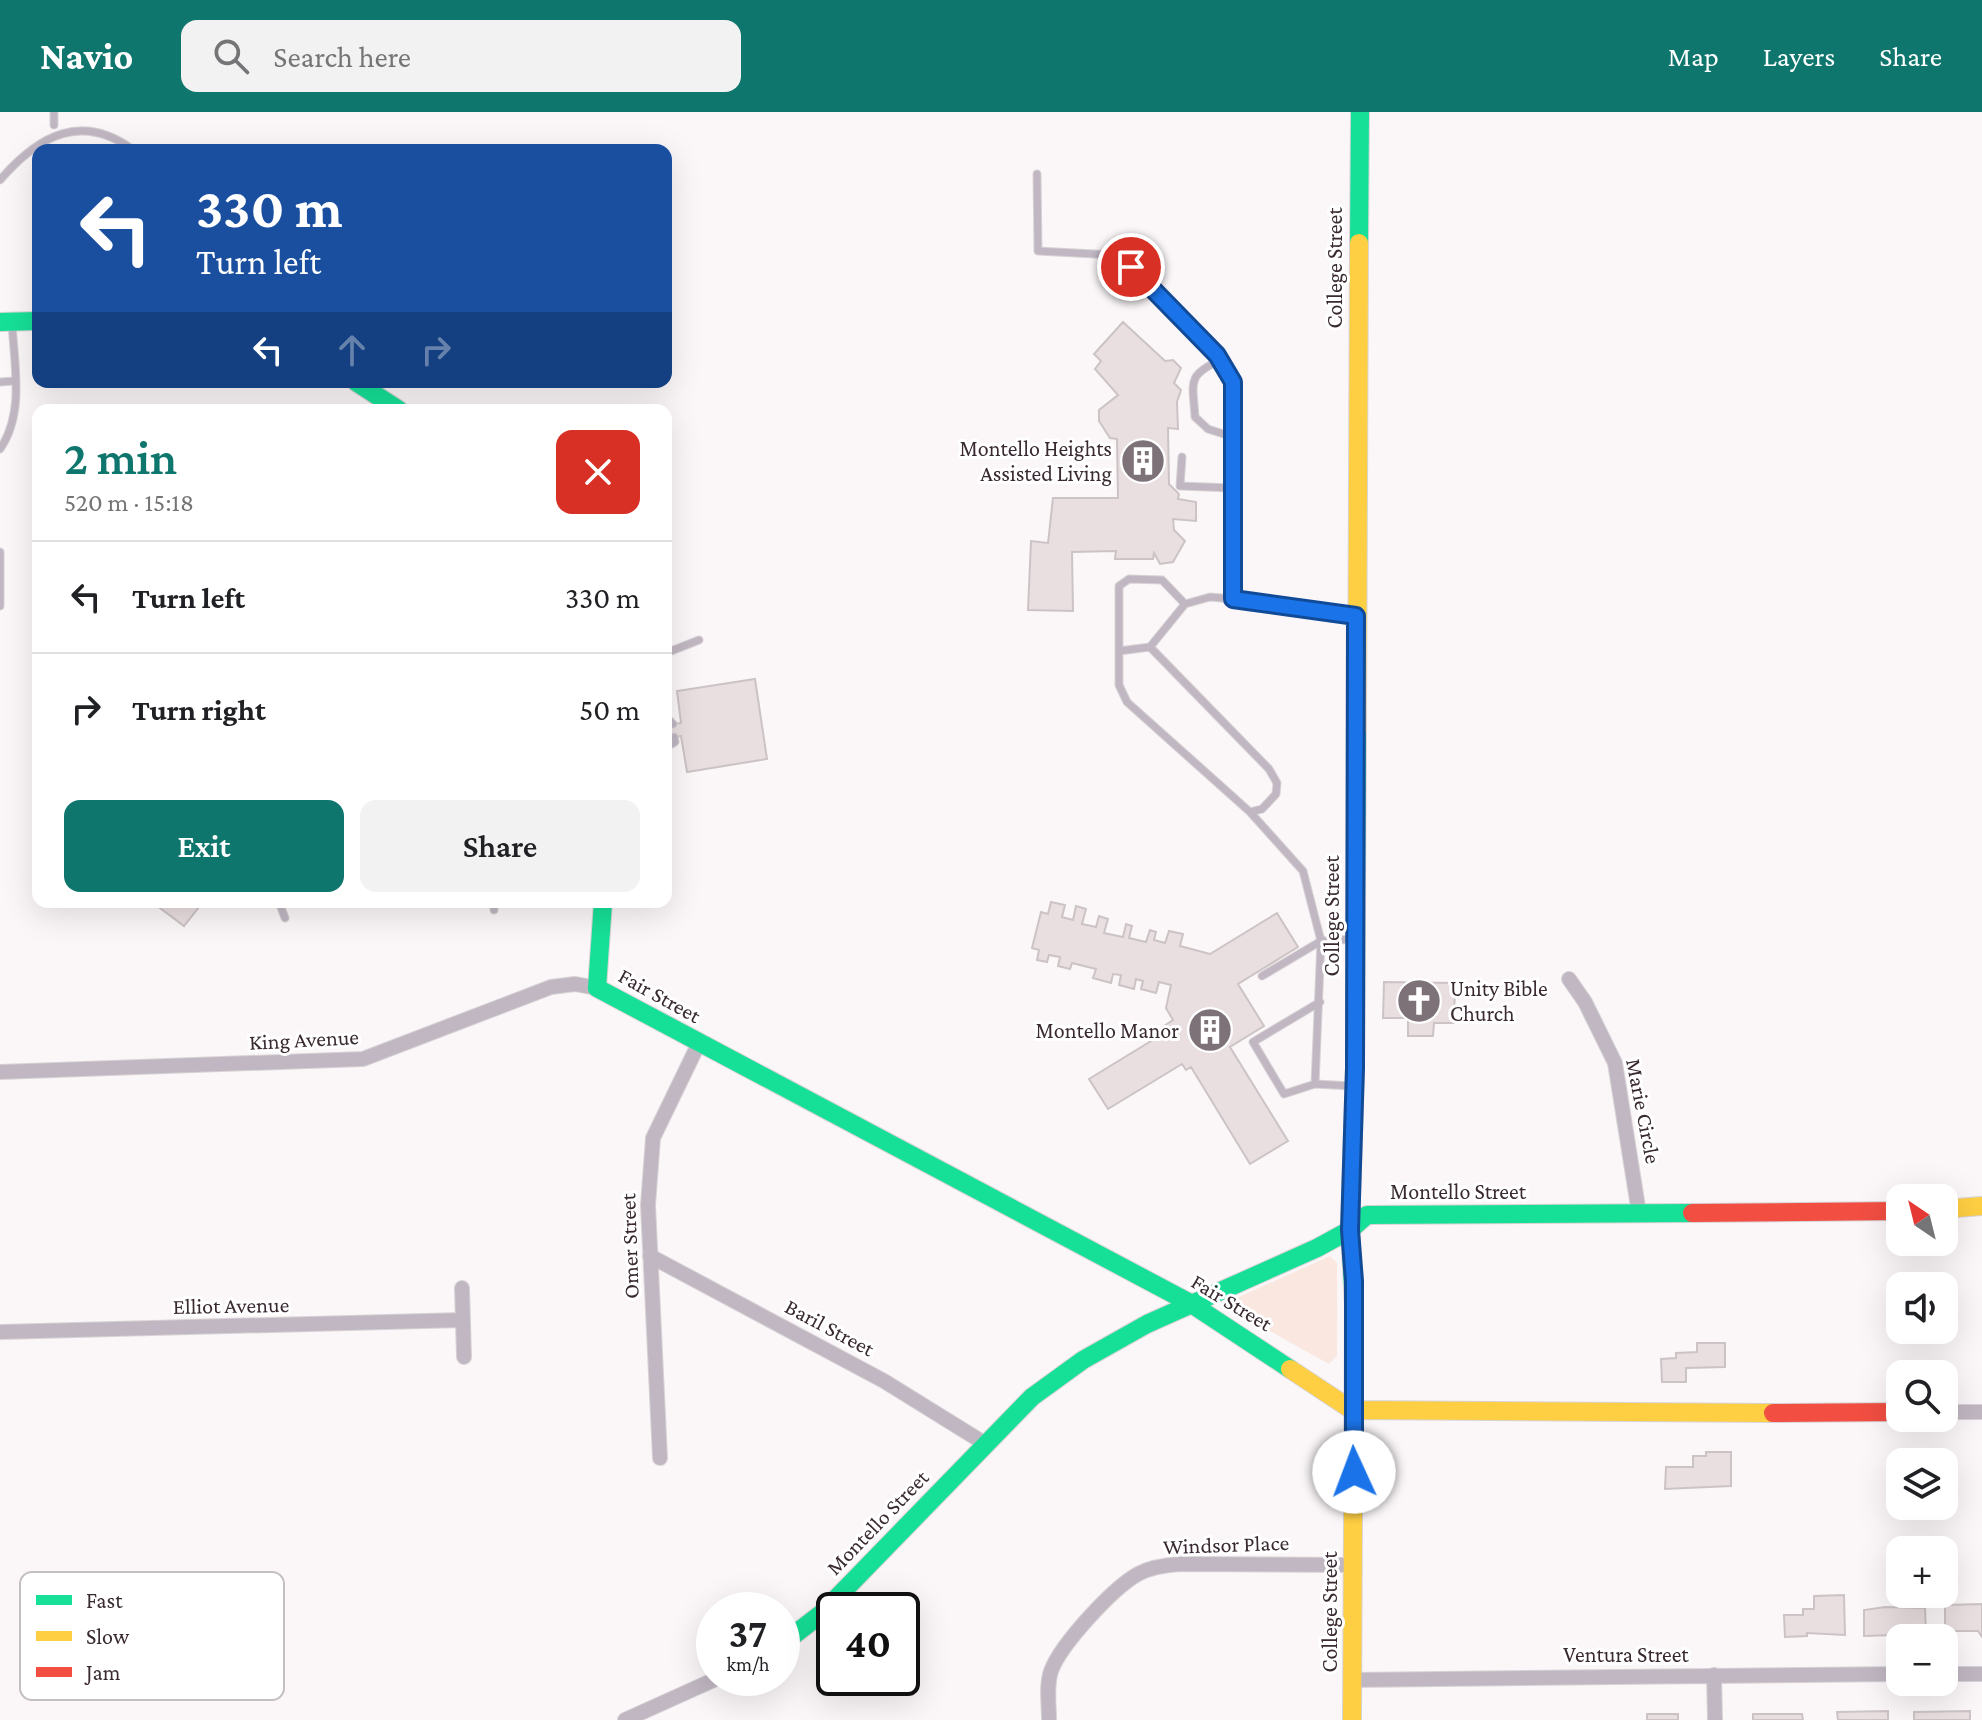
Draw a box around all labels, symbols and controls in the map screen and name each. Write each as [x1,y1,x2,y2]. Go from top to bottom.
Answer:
search box [181,20,741,92]
icon: search [209,34,253,78]
text: Navio [40,35,133,77]
text: Search here [273,40,411,73]
text: Map [1668,41,1719,72]
text: Layers [1763,41,1835,72]
text: Share [1879,41,1942,72]
icon: left [64,176,168,280]
text: 330 m [196,177,343,239]
street label: College Street [1322,207,1347,328]
pin [1097,233,1165,301]
text: Turn left [196,242,321,282]
icon: arrive [1109,245,1153,289]
icon: left [246,328,290,372]
icon: ahead [330,328,374,372]
icon: right [414,328,458,372]
button: close [556,430,640,514]
text: 2 min [64,431,177,484]
place label: Montello Heights Assisted Living [960,436,1112,486]
building icon: Montello Heights Assisted Living [1119,437,1167,485]
text: 520 m · 15:18 [64,488,194,517]
icon: left [64,575,108,619]
text: Turn left [132,581,245,614]
text: 330 m [565,581,640,614]
icon: right [64,687,108,731]
text: Turn right [132,693,266,726]
text: 50 m [579,693,640,726]
button: Exit [64,800,344,892]
button: Share [360,800,640,892]
street label: College Street [1319,855,1344,976]
street label: Fair Street [614,963,706,1028]
place label: Unity Bible Church [1450,976,1548,1026]
church icon: Unity Bible Church [1395,977,1443,1025]
building icon: Montello Manor [1186,1006,1234,1054]
place label: Montello Manor [1036,1018,1179,1043]
street label: King Avenue [249,1024,359,1055]
street label: Marie Circle [1621,1056,1666,1166]
street label: Montello Street [1390,1179,1527,1204]
north arrow [1886,1184,1958,1256]
map controls [1886,1184,1958,1696]
street label: Omer Street [615,1192,644,1299]
street label: Fair Street [1187,1269,1277,1337]
button: sound [1886,1272,1958,1344]
street label: Elliot Avenue [173,1292,289,1319]
street label: Baril Street [781,1294,879,1362]
button: search [1886,1360,1958,1432]
position arrow [1312,1430,1396,1514]
button: layers [1886,1448,1958,1520]
street label: Montello Street [821,1464,934,1580]
street label: Windsor Place [1163,1530,1290,1559]
button: + [1886,1536,1958,1608]
street label: College Street [1317,1551,1342,1672]
legend [20,1572,284,1700]
text: Fast [86,1588,123,1613]
speed limit sign: 40 [816,1592,920,1696]
text: 37 [729,1611,767,1656]
text: Slow [86,1624,130,1649]
button: − [1886,1624,1958,1696]
street label: Ventura Street [1563,1642,1689,1667]
text: km/h [726,1653,770,1675]
text: Jam [84,1660,121,1685]

